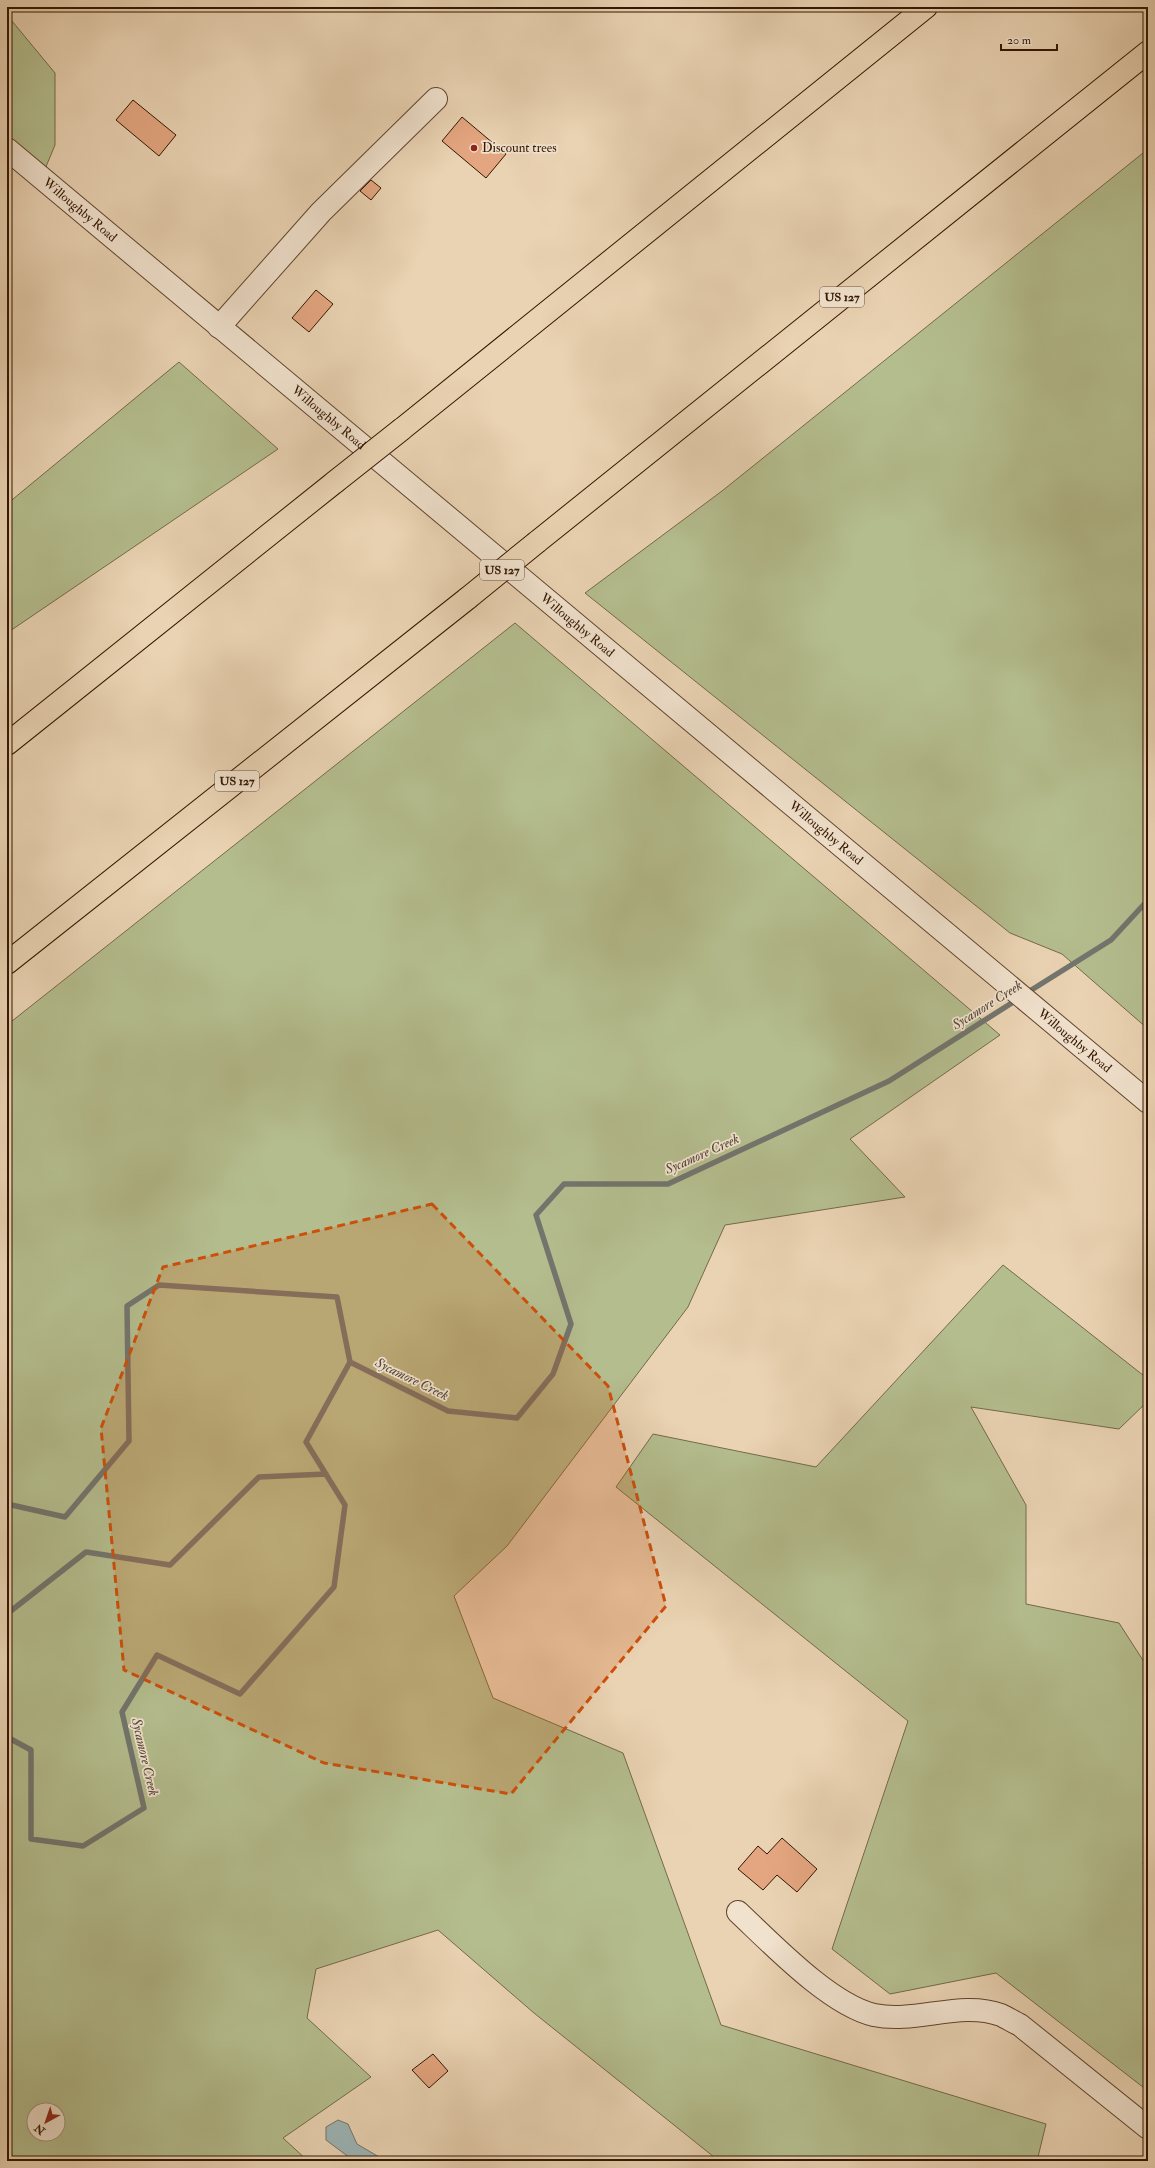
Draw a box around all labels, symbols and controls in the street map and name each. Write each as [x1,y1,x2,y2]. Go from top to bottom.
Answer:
scale bar [1001,26,1057,52]
text: 20 m [1007,33,1032,48]
place label: Discount trees [482,140,557,156]
marker: Discount trees [469,143,479,153]
street label: Willoughby Road [39,174,121,246]
road number: US 127 [820,287,864,307]
street label: Willoughby Road [288,381,369,453]
road number: US 127 [480,560,524,580]
street label: Willoughby Road [536,589,618,661]
road number: US 127 [215,771,259,791]
street label: Willoughby Road [785,797,867,869]
water label: Sycamore Creek [948,977,1025,1034]
street label: Willoughby Road [1034,1005,1115,1077]
water label: Sycamore Creek [661,1130,742,1178]
water label: Sycamore Creek [372,1353,452,1404]
water label: Sycamore Creek [128,1715,162,1798]
north arrow [26,2102,66,2142]
text: N [31,2120,49,2138]

